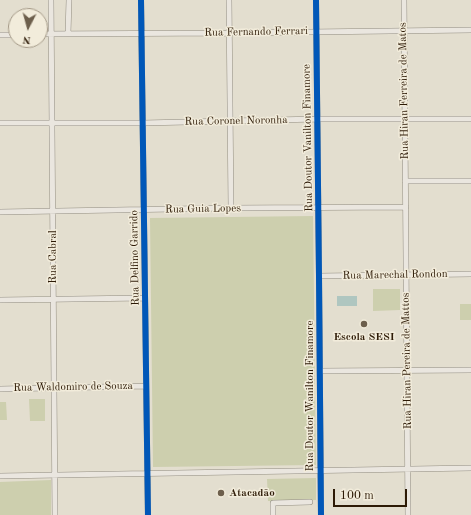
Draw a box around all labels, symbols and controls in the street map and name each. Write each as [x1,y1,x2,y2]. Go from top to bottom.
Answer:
north arrow [8,8,48,48]
street label: Rua Hiran Ferreira de Matos [396,22,412,160]
street label: Rua Fernando Ferrari [204,24,308,40]
text: N [22,34,32,45]
street label: Rua Doutor Vanilton Finamore [300,64,316,212]
street label: Rua Coronel Noronha [184,113,288,129]
street label: Rua Guia Lopes [165,202,241,216]
street label: Rua Delfino Garrido [128,210,142,306]
street label: Rua Cabral [46,230,60,284]
street label: Rua Marechal Rondon [342,267,448,283]
street label: Rua Hiran Pereira de Mattos [399,292,415,430]
marker: Escola SESI [359,319,369,329]
street label: Rua Doutor Wanilton Finamore [303,320,317,472]
place label: Escola SESI [333,330,395,344]
street label: Rua Waldomiro de Souza [13,379,133,395]
scale bar [335,481,409,507]
place label: Atacadão [229,486,275,500]
marker: Atacadão [216,488,226,498]
text: 100 m [340,490,374,502]

